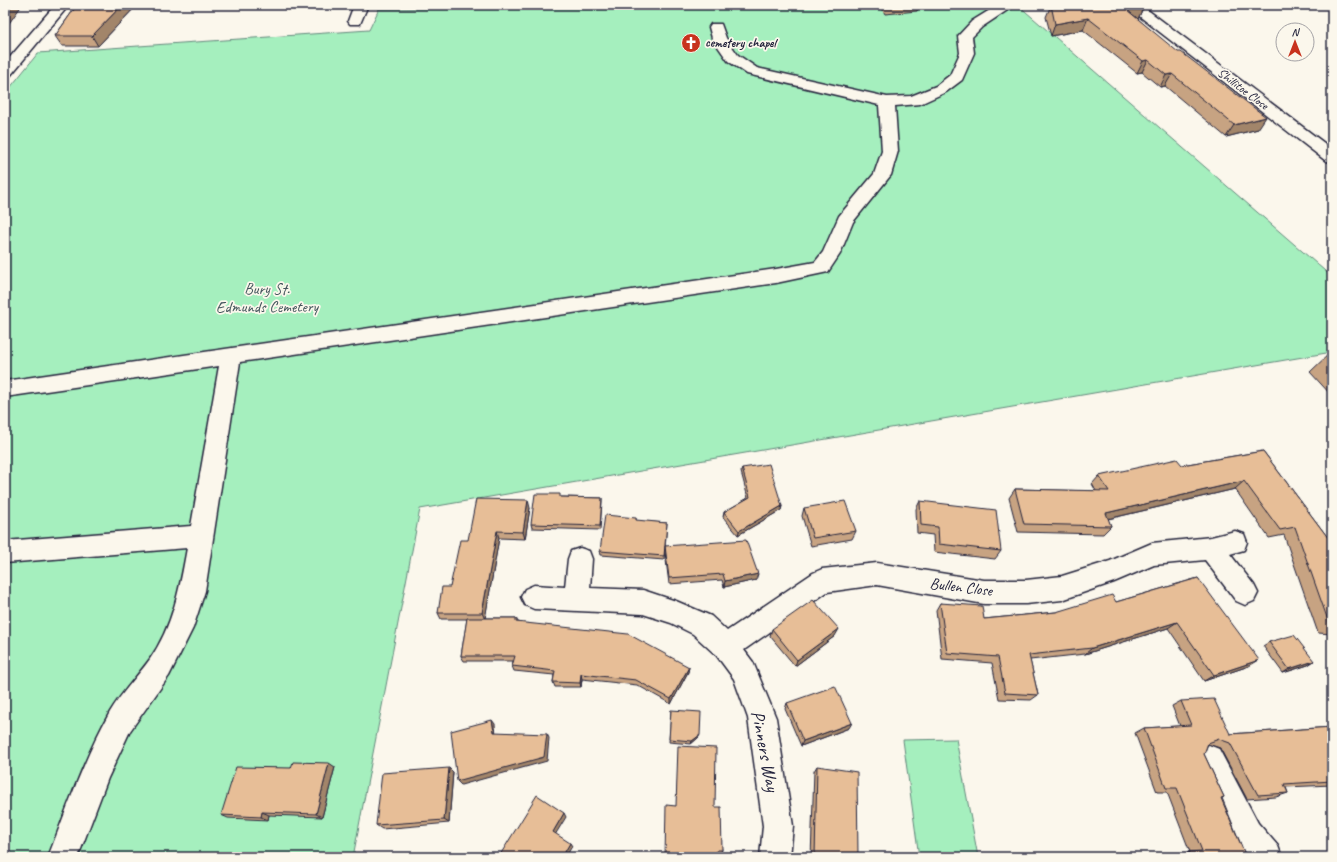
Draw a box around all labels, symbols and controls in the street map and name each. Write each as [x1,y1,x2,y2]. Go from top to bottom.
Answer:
north arrow [1275,22,1315,62]
text: N [1292,25,1301,39]
church icon: cemetery chapel [680,32,702,54]
place label: cemetery chapel [705,35,778,51]
street label: Shillitoe Close [1214,65,1272,114]
park label: Bury St. Edmunds Cemetery [216,279,319,317]
street label: Bullen Close [929,573,995,601]
street label: Pinners Way [745,709,785,795]

